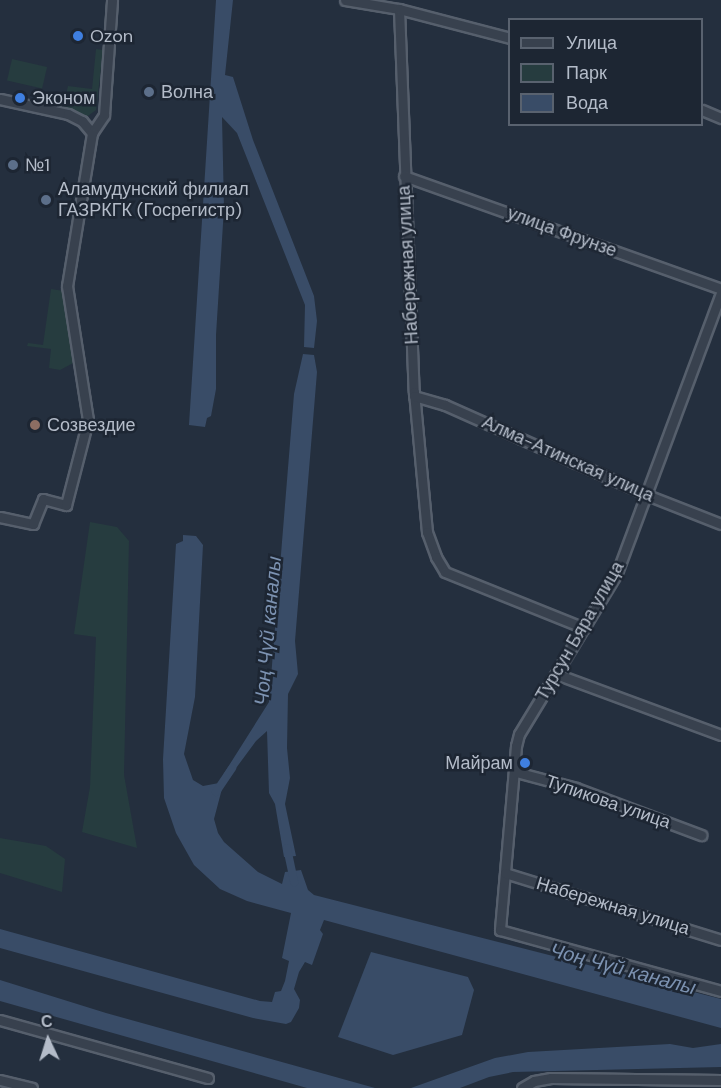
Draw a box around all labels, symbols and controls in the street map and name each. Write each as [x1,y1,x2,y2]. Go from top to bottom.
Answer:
legend [508,18,703,126]
place label: Ozon [90,25,133,47]
marker: Ozon [71,29,85,43]
text: Улица [566,31,617,55]
text: Парк [566,61,607,85]
place label: Волна [161,81,213,103]
marker: Волна [142,85,156,99]
place label: Эконом [32,87,95,109]
marker: Эконом [13,91,27,105]
text: Вода [566,91,608,115]
place label: №1 [25,154,50,176]
marker: №1 [6,158,20,172]
place label: Аламудунский филиал ГАЗРКГК (Госрегистр) [58,179,249,222]
street label: Набережная улица [393,185,423,345]
marker: Аламудунский филиал ГАЗРКГК (Госрегистр) [39,193,53,207]
street label: улица Фрунзе [504,202,620,262]
street label: Алма-Атинская улица [479,411,657,507]
place label: Созвездие [47,414,135,436]
marker: Созвездие [28,418,42,432]
water label: Чоң Чүй каналы [250,555,286,707]
street label: Турсун Бяра улица [531,557,629,705]
place label: Майрам [445,752,513,774]
marker: Майрам [518,756,532,770]
street label: Тупикова улица [543,771,673,833]
street label: Набережная улица [534,872,692,940]
water label: Чоң Чүй каналы [547,938,699,1000]
north arrow [18,1010,78,1070]
text: С [40,1011,53,1032]

